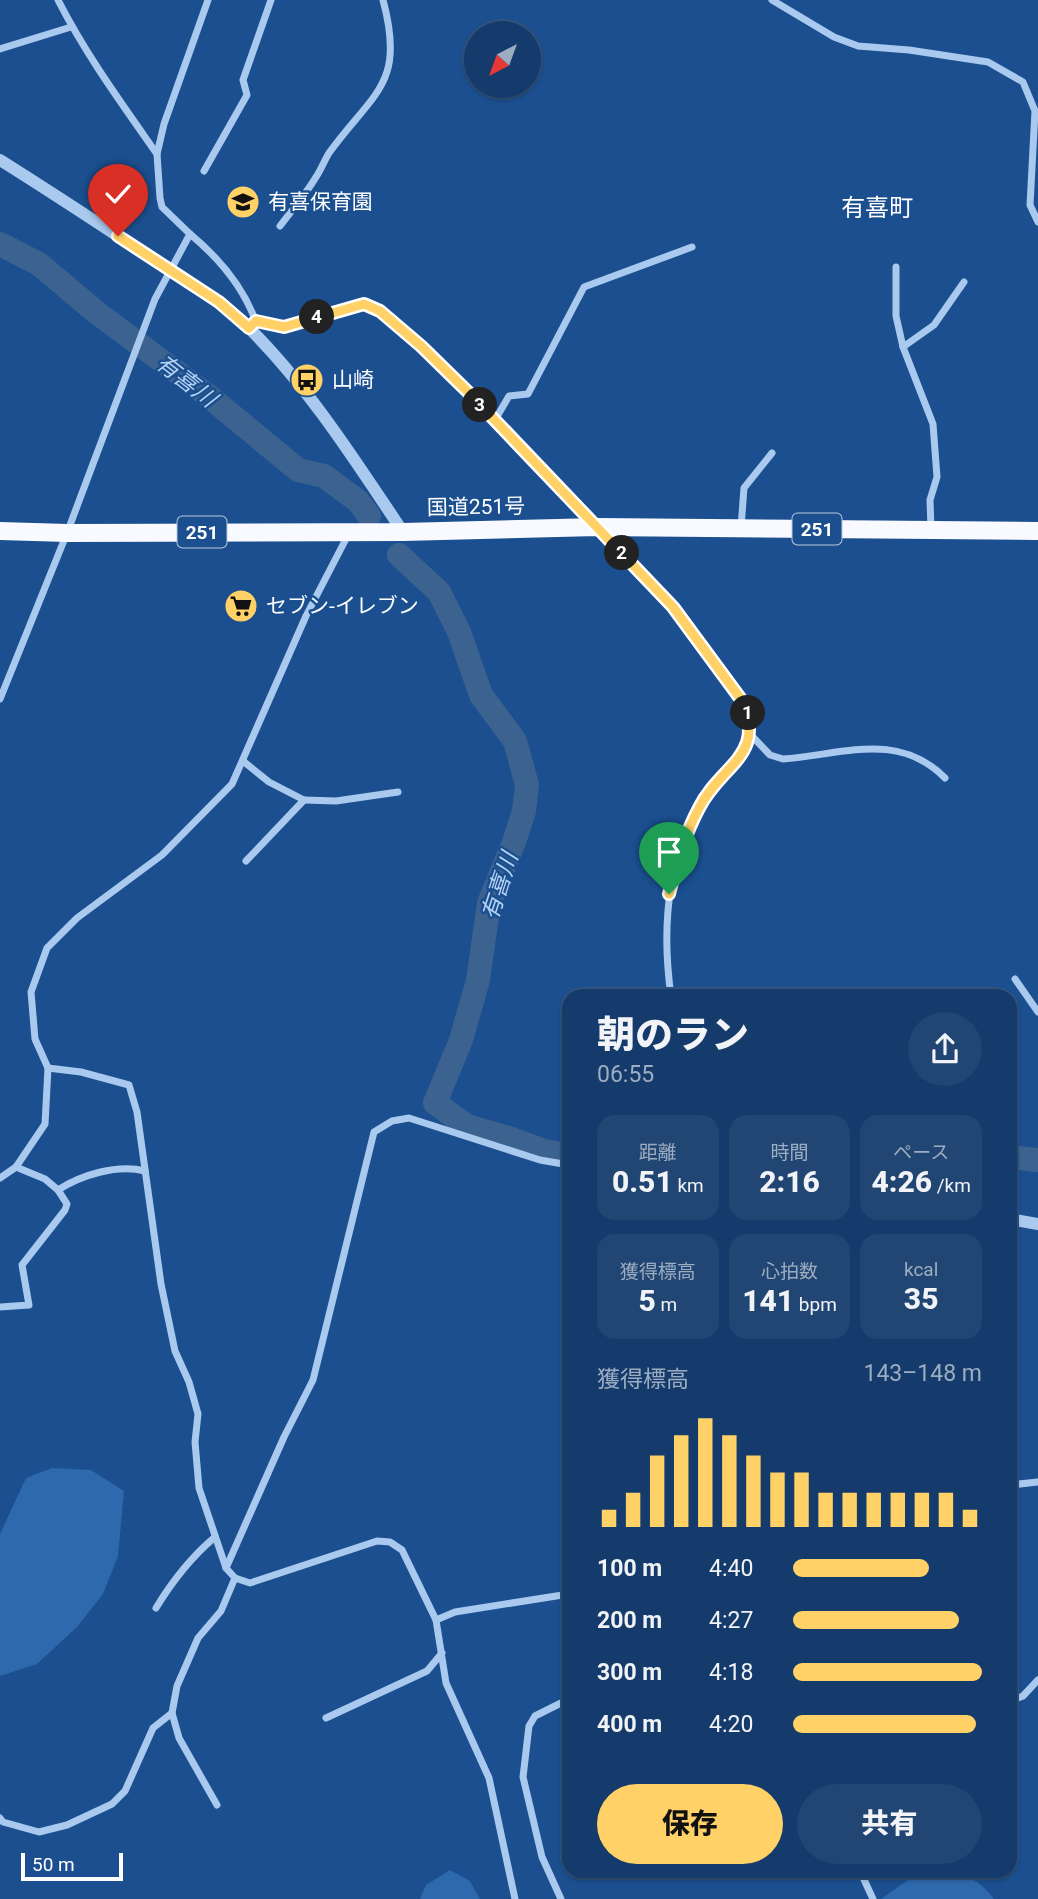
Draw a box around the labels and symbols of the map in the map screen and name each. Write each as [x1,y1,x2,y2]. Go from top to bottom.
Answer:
north arrow [464,21,541,98]
pin [88,164,148,236]
school or university icon: 有喜保育園 [224,183,262,221]
place label: 有喜保育園 [268,190,373,214]
district label: 有喜町 [841,194,913,222]
pin: 4 [300,300,334,334]
water label: 有喜川 [151,349,224,415]
bus stop icon: 山崎 [288,361,326,399]
place label: 山崎 [332,368,374,392]
pin: 3 [462,388,498,422]
street label: 国道251号 [427,494,525,520]
road number: 251 [792,514,842,544]
road number: 251 [178,516,227,548]
pin: 2 [604,536,640,570]
supermarket icon: セブン-イレブン [222,587,260,625]
place label: セブン-イレブン [266,594,419,618]
pin: 1 [730,696,766,730]
pin [639,822,699,894]
water label: 有喜川 [476,846,524,923]
scale bar [21,1850,122,1882]

